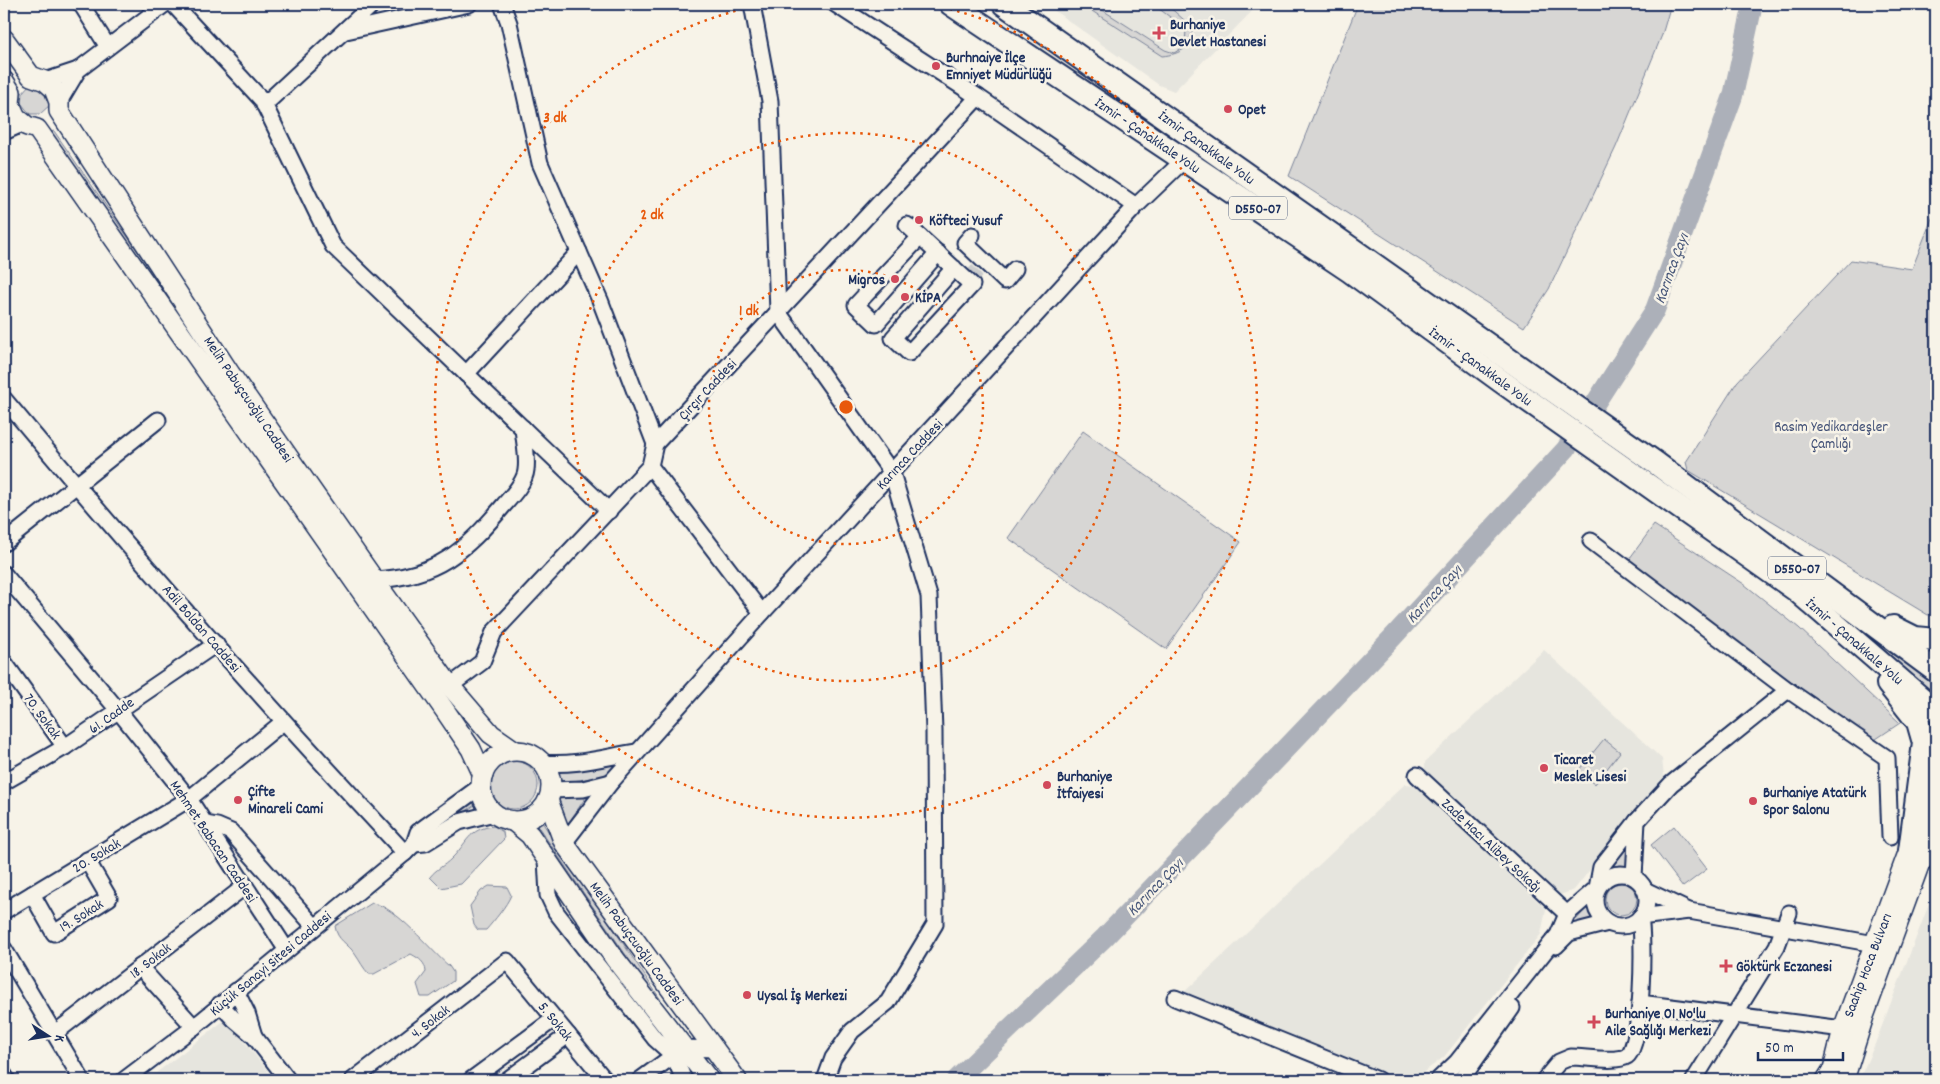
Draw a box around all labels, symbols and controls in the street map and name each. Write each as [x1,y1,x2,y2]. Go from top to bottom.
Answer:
place label: Burhaniye Devlet Hastanesi [1170,15,1266,54]
marker: Burhaniye Devlet Hastanesi [1152,26,1166,40]
place label: Burhnaiye İlçe Emniyet Müdürlüğü [946,48,1052,87]
marker: Burhnaiye İlçe Emniyet Müdürlüğü [930,60,942,72]
street label: İzmir - Çanakkale Yolu [1089,93,1204,180]
place label: Opet [1238,100,1266,122]
marker: Opet [1222,103,1234,115]
street label: İzmir Çanakkale Yolu [1153,106,1259,191]
text: 3 dk [543,108,567,130]
road number: D550-07 [1229,197,1287,220]
text: 2 dk [640,205,664,227]
place label: Köfteci Yusuf [929,211,1003,233]
marker: Köfteci Yusuf [913,214,925,226]
water label: Karınca Çayı [1649,230,1696,307]
place label: Migros [848,270,885,292]
marker: Migros [889,273,901,285]
place label: KİPA [915,288,941,310]
marker: KİPA [899,291,911,303]
text: 1 dk [739,301,759,323]
street label: İzmir - Çanakkale Yolu [1423,322,1536,413]
street label: Melih Pabuçcuoğlu Caddesi [197,333,298,468]
street label: Çırçır Caddesi [674,354,743,426]
centre of rings [837,398,855,416]
street label: Karınca Caddesi [872,415,949,496]
park label: Rasim Yedikardeşler Çamlığı [1774,417,1888,456]
road number: D550-07 [1768,556,1826,580]
water label: Karınca Çayı [1401,559,1469,629]
street label: Adil Boldan Caddesi [156,580,245,679]
street label: İzmir - Çanakkale Yolu [1800,594,1908,691]
street label: 70. Sokak [17,689,66,745]
street label: 61. Cadde [85,693,140,740]
place label: Ticaret Meslek Lisesi [1554,750,1627,789]
marker: Ticaret Meslek Lisesi [1538,762,1550,774]
place label: Burhaniye İtfaiyesi [1057,767,1113,806]
street label: Mehmet Babacan Caddesi [163,777,262,908]
marker: Burhaniye İtfaiyesi [1041,779,1053,791]
place label: Çifte Minareli Cami [248,782,323,821]
place label: Burhaniye Atatürk Spor Salonu [1763,783,1866,822]
marker: Çifte Minareli Cami [232,794,244,806]
street label: Zade Hacı Alibey Sokağı [1435,794,1546,899]
marker: Burhaniye Atatürk Spor Salonu [1747,795,1759,807]
street label: 20. Sokak [69,834,126,880]
water label: Karınca Çayı [1122,853,1190,922]
street label: Melih Pabuçcuoğlu Caddesi [583,878,688,1011]
street label: 19. Sokak [56,894,109,939]
street label: Küçük Sanayi Sitesi Caddesi [205,907,337,1022]
street label: Saahip Hoca Bulvarı [1839,910,1899,1021]
street label: 18. Sokak [126,938,177,985]
place label: Göktürk Eczanesi [1736,957,1832,979]
marker: Göktürk Eczanesi [1720,960,1732,972]
place label: Uysal İş Merkezi [757,986,847,1008]
marker: Uysal İş Merkezi [741,989,753,1001]
street label: 5. Sokak [532,998,577,1047]
street label: 4. Sokak [407,1000,456,1045]
place label: Burhaniye 01 No'lu Aile Sağlığı Merkezi [1605,1004,1711,1043]
north arrow [22,1012,72,1062]
marker: Burhaniye 01 No'lu Aile Sağlığı Merkezi [1587,1015,1601,1029]
scale bar [1758,1029,1842,1061]
text: K [48,1033,69,1044]
text: 50 m [1765,1038,1794,1060]

